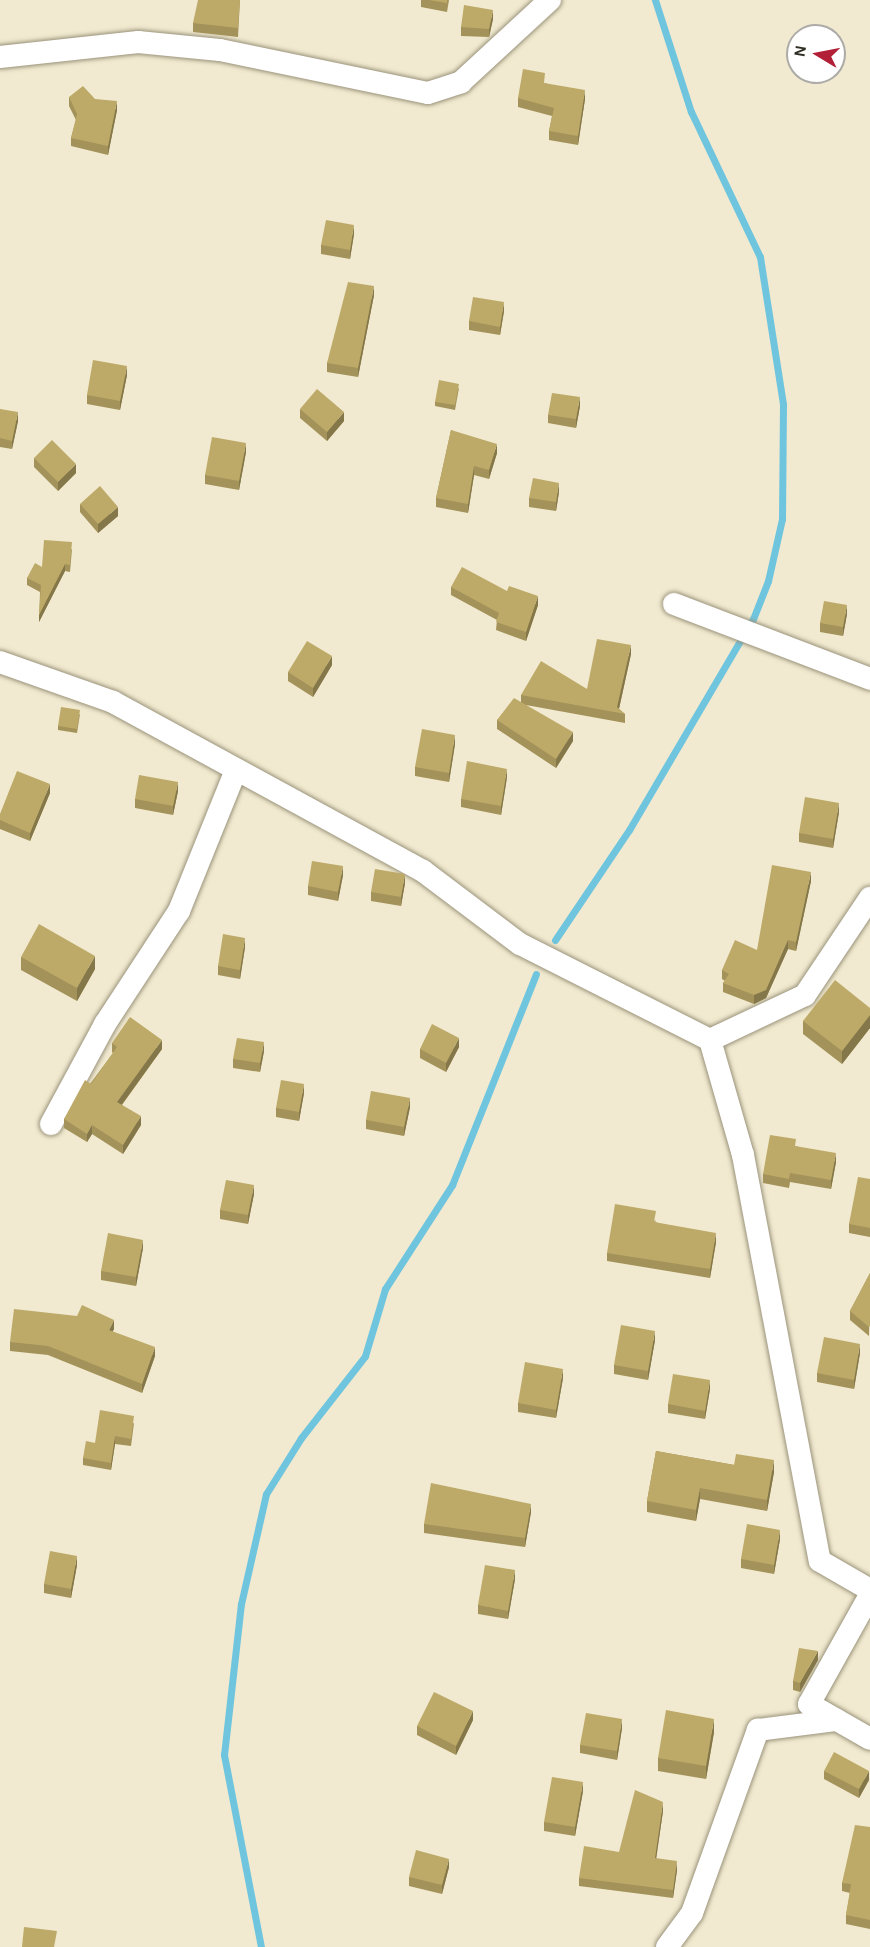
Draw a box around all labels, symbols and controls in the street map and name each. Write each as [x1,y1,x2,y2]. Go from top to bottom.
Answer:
north arrow [786,24,846,84]
text: N [791,44,809,58]

